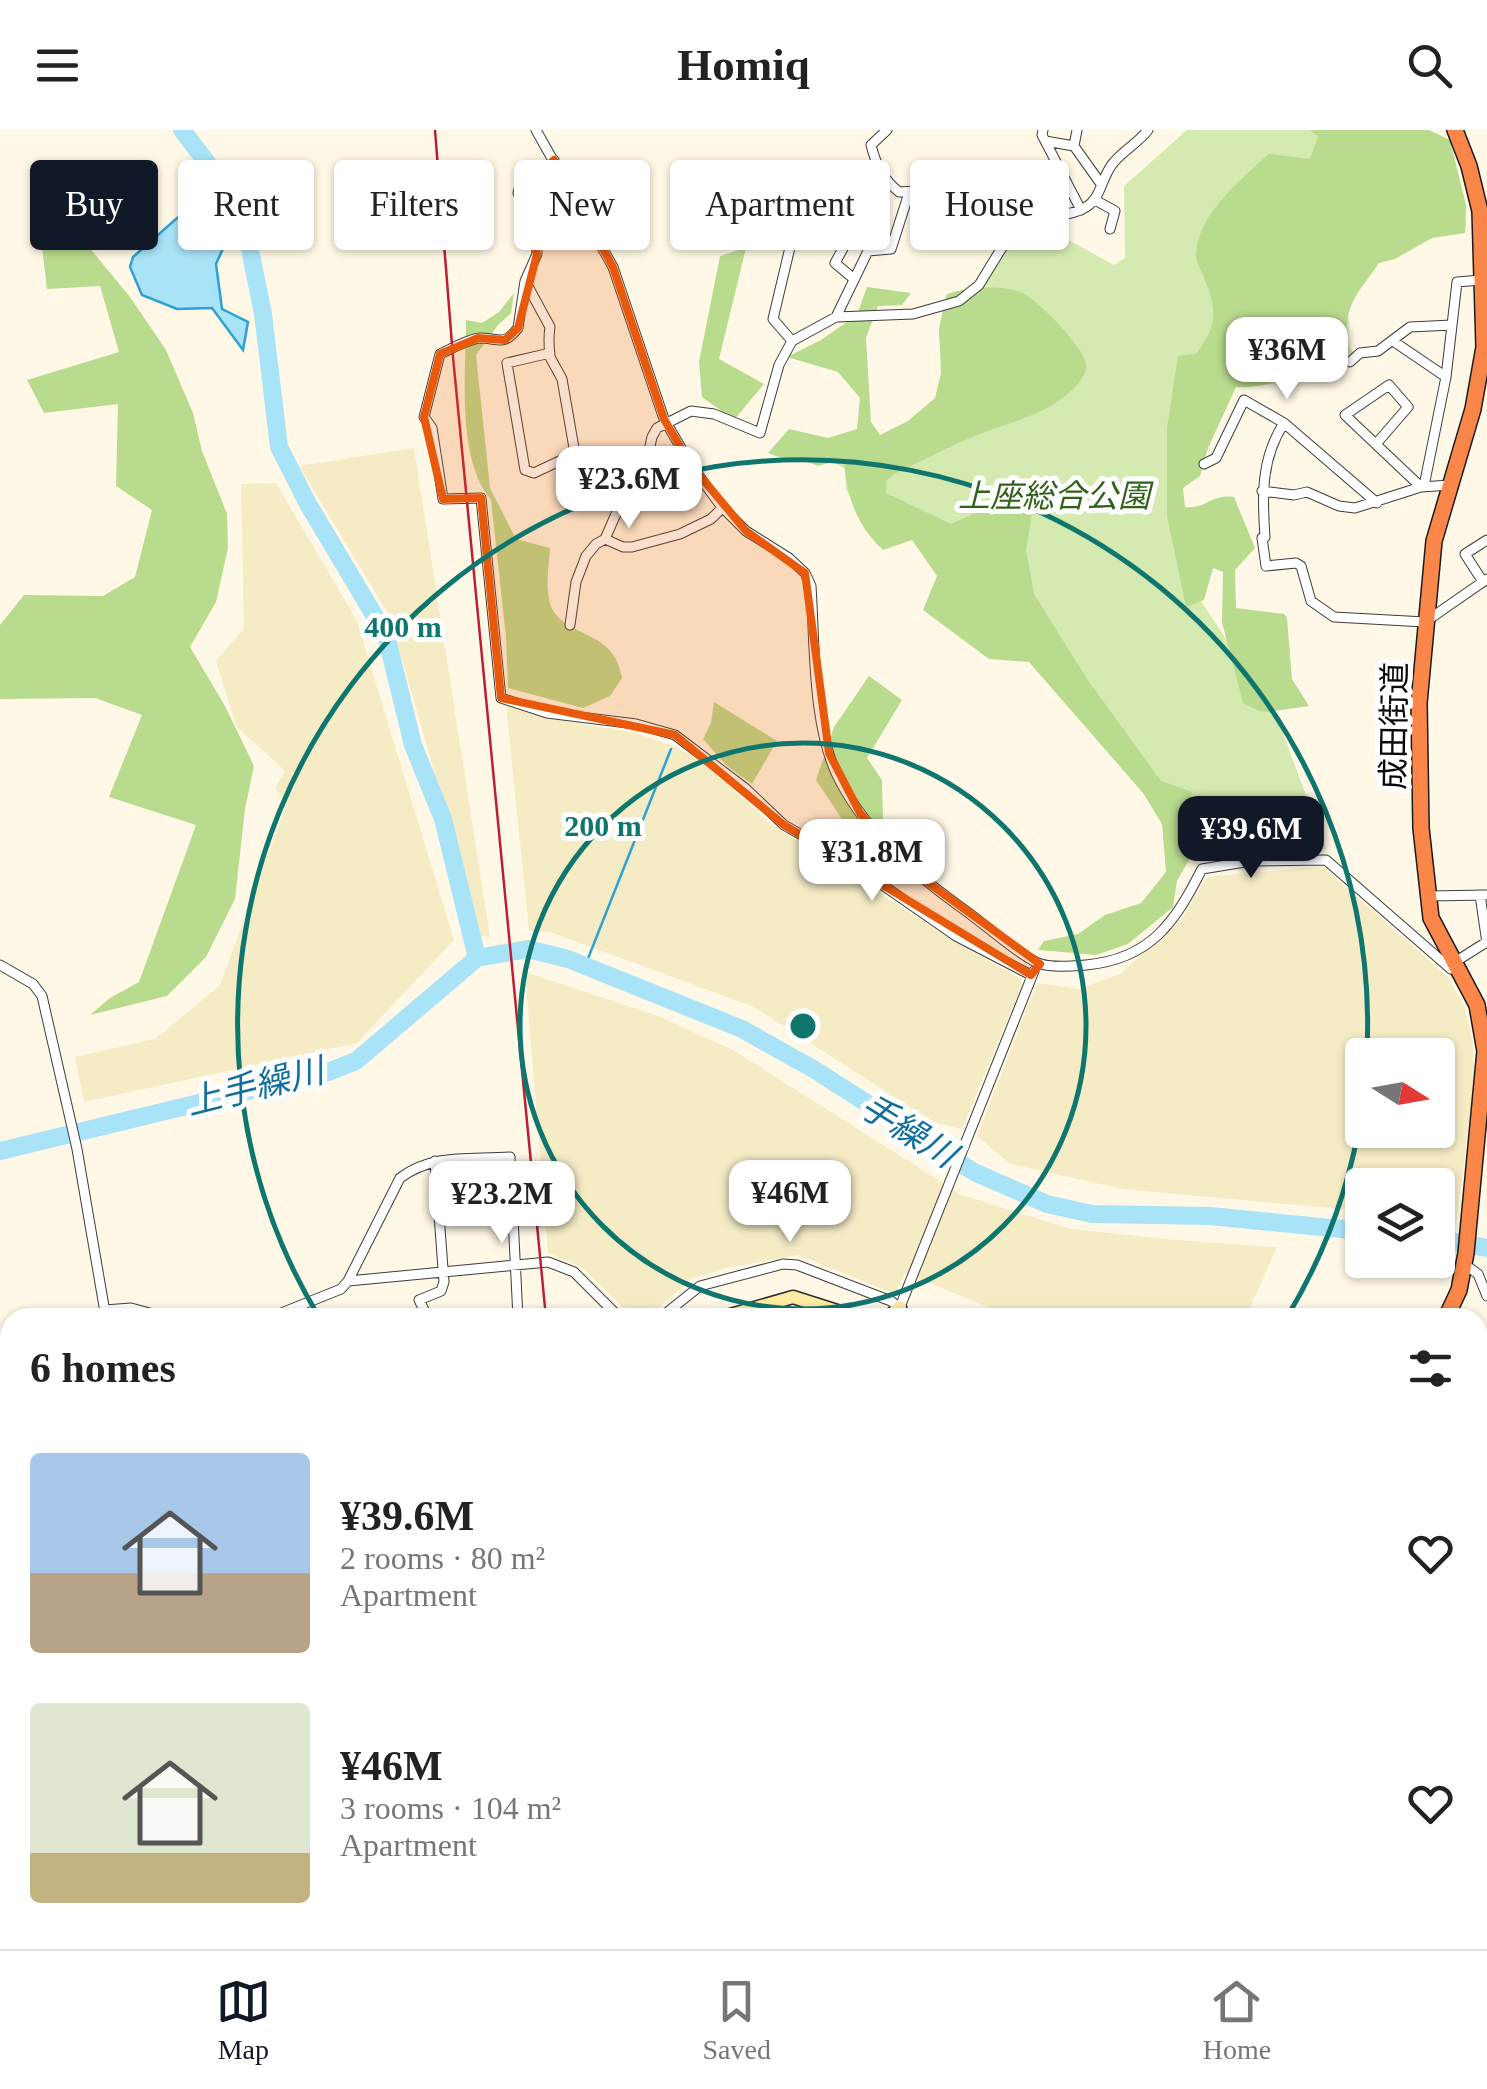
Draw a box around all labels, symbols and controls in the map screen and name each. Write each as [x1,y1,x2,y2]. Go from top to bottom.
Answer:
icon: menu [30,38,85,93]
icon: search [1402,38,1457,93]
text: Homiq [677,40,810,90]
chip: Buy [30,160,158,250]
chip: Rent [178,160,314,250]
chip: Filters [334,160,494,250]
chip: New [514,160,650,250]
chip: Apartment [670,160,890,250]
chip: House [910,160,1069,250]
pin: ¥36M [1228,317,1346,402]
text: ¥36M [1248,331,1326,367]
pin: ¥23.6M [548,446,710,531]
text: ¥23.6M [578,460,680,496]
park label: 上座総合公園 [958,478,1154,514]
text: 400 m [364,610,442,643]
street label: 成田街道 [1375,662,1413,790]
pin: ¥39.6M [1170,796,1332,881]
text: 200 m [564,809,642,842]
text: ¥39.6M [1200,810,1302,846]
pin: ¥31.8M [791,819,953,904]
text: ¥31.8M [821,833,923,869]
centre of rings [785,1008,821,1044]
north arrow [1345,1038,1455,1148]
map controls [1345,1038,1455,1278]
water label: 上手繰川 [182,1050,332,1123]
water label: 手繰川 [853,1087,966,1177]
pin: ¥46M [731,1160,849,1245]
pin: ¥23.2M [421,1161,583,1246]
button: layers [1345,1168,1455,1278]
text: ¥46M [751,1174,829,1210]
text: ¥23.2M [451,1175,553,1211]
icon: filters [1403,1341,1458,1396]
text: 6 homes [30,1345,176,1391]
icon: home [110,1493,230,1613]
text: ¥39.6M [340,1493,474,1539]
icon: heart [1403,1526,1458,1581]
text: 2 rooms · 80 m² [340,1540,545,1576]
text: Apartment [340,1577,477,1613]
icon: home [110,1743,230,1863]
text: ¥46M [340,1743,443,1789]
icon: heart [1403,1776,1458,1831]
text: 3 rooms · 104 m² [340,1790,561,1826]
text: Apartment [340,1827,477,1863]
tab: Map [216,1974,271,2066]
tab: Saved [703,1974,771,2066]
tab: Home [1203,1974,1271,2066]

